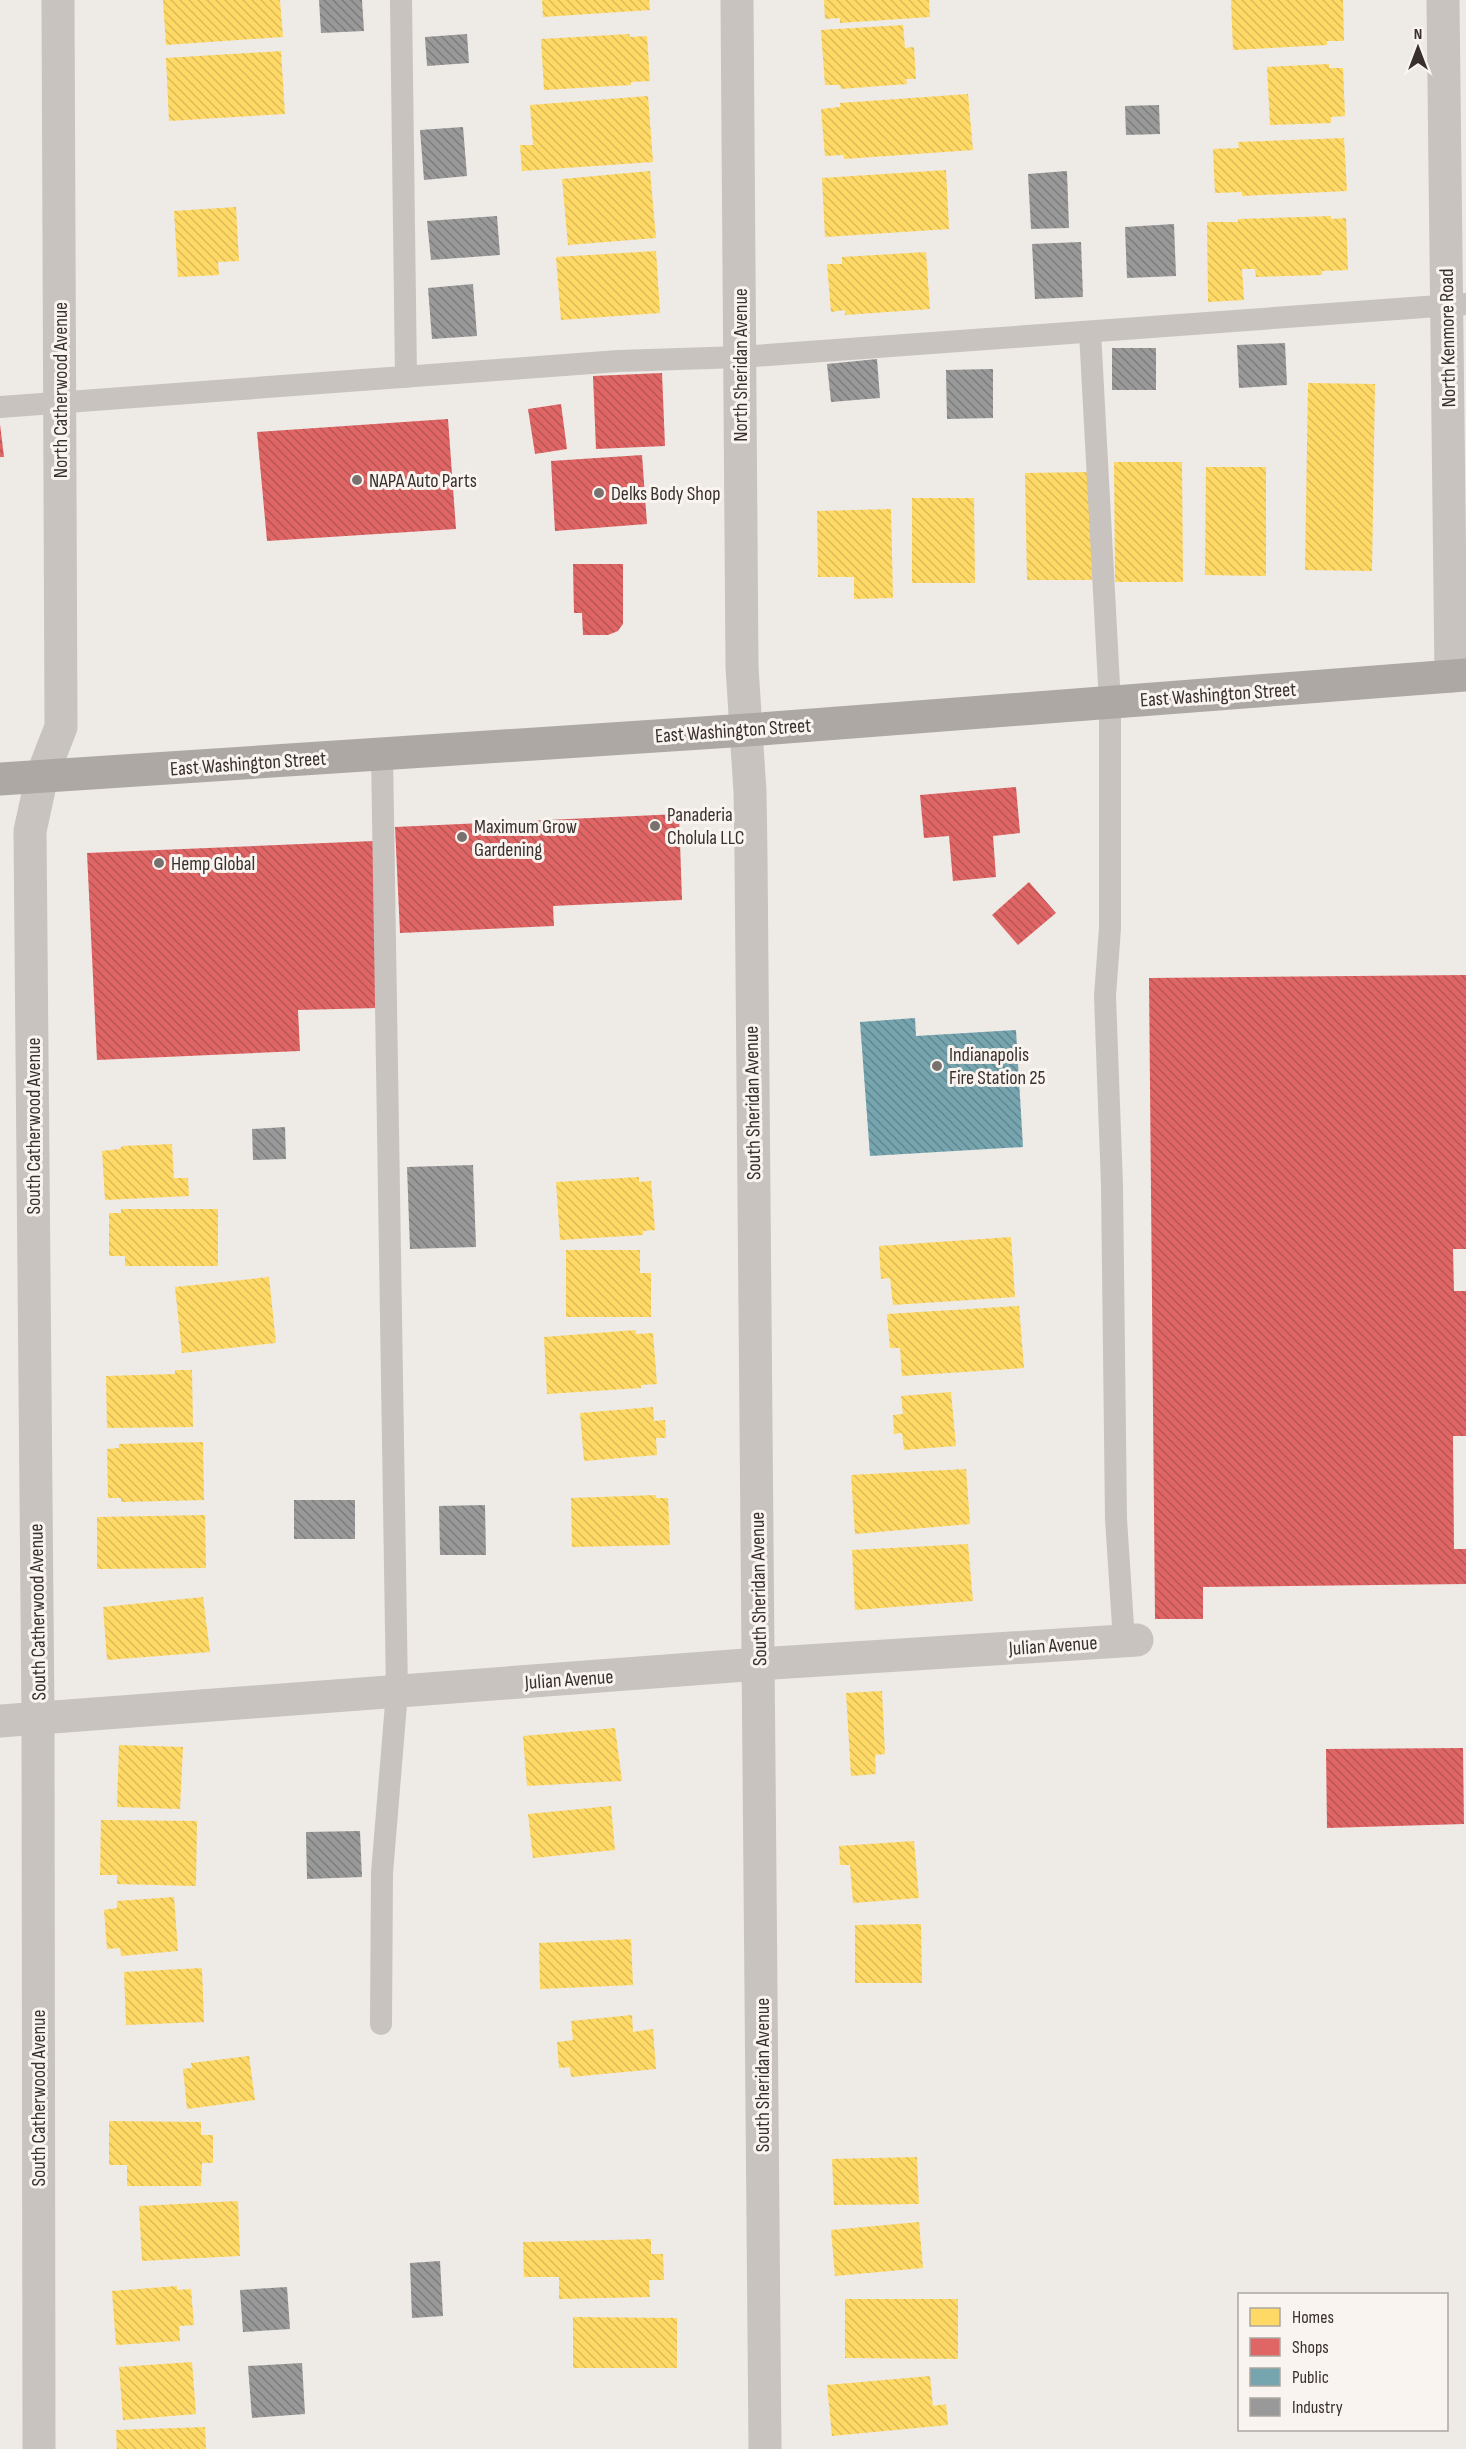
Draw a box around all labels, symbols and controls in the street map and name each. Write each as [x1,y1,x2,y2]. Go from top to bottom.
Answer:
north arrow [1388,18,1448,78]
text: N [1414,25,1422,44]
street label: North Kenmore Road [1435,268,1461,408]
street label: North Sheridan Avenue [729,288,753,442]
street label: North Catherwood Avenue [49,302,73,478]
place label: NAPA Auto Parts [369,469,477,493]
marker: NAPA Auto Parts [350,473,364,487]
place label: Delks Body Shop [611,482,720,506]
marker: Delks Body Shop [592,486,606,500]
street label: East Washington Street [1139,678,1297,712]
street label: East Washington Street [654,714,812,748]
street label: East Washington Street [169,747,327,781]
place label: Panaderia Cholula LLC [667,803,744,850]
place label: Maximum Grow Gardening [474,815,577,862]
marker: Panaderia Cholula LLC [648,819,662,833]
marker: Maximum Grow Gardening [455,830,469,844]
place label: Hemp Global [171,852,255,876]
marker: Hemp Global [152,856,166,870]
street label: South Sheridan Avenue [740,1026,766,1180]
street label: South Catherwood Avenue [22,1037,46,1215]
place label: Indianapolis Fire Station 25 [949,1043,1046,1090]
marker: Indianapolis Fire Station 25 [930,1059,944,1073]
street label: South Sheridan Avenue [746,1512,772,1666]
street label: South Catherwood Avenue [24,1523,52,1701]
street label: Julian Avenue [1007,1631,1098,1661]
street label: Julian Avenue [523,1665,614,1695]
street label: South Sheridan Avenue [751,1998,775,2152]
street label: South Catherwood Avenue [27,2009,51,2187]
legend [1238,2293,1448,2431]
text: Homes [1292,2307,1334,2328]
text: Shops [1292,2337,1329,2358]
text: Public [1292,2367,1329,2388]
text: Industry [1292,2397,1343,2418]

